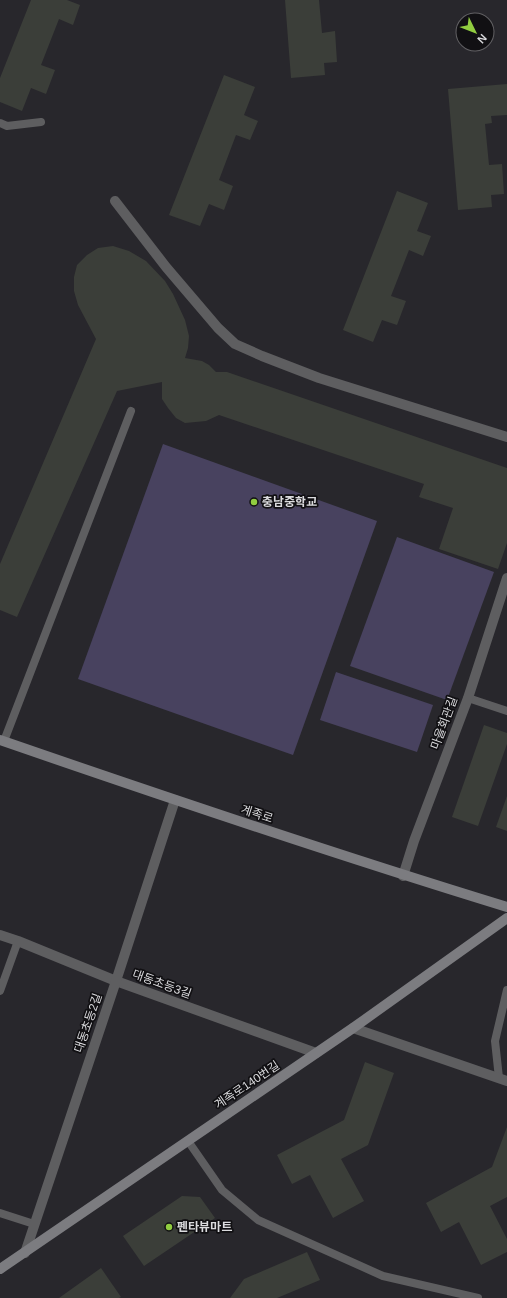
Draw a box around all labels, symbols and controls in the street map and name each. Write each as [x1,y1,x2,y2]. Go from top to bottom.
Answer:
north arrow [455,12,495,52]
text: N [475,32,489,46]
place label: 충남중학교 [262,495,317,509]
marker: 충남중학교 [249,497,259,507]
street label: 마을회관길 [428,695,460,751]
street label: 계족로 [239,802,275,826]
street label: 대동초등3길 [131,967,193,1001]
street label: 대동초등2길 [71,991,105,1055]
street label: 계족로140번길 [212,1058,282,1112]
place label: 펜타뷰마트 [177,1220,232,1234]
marker: 펜타뷰마트 [164,1222,174,1232]

